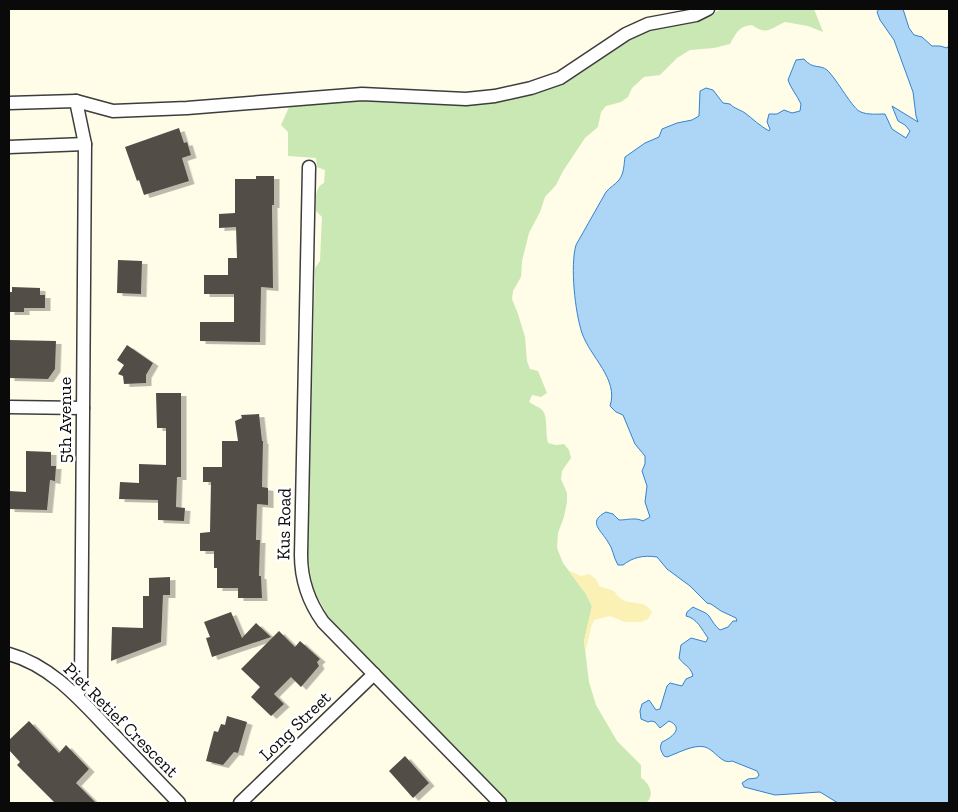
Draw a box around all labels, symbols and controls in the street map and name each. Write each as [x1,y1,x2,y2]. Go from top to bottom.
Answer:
street label: 5th Avenue [54,377,76,463]
street label: Kus Road [272,488,296,560]
street label: Piet Retief Crescent [59,658,183,782]
street label: Long Street [255,686,336,765]

